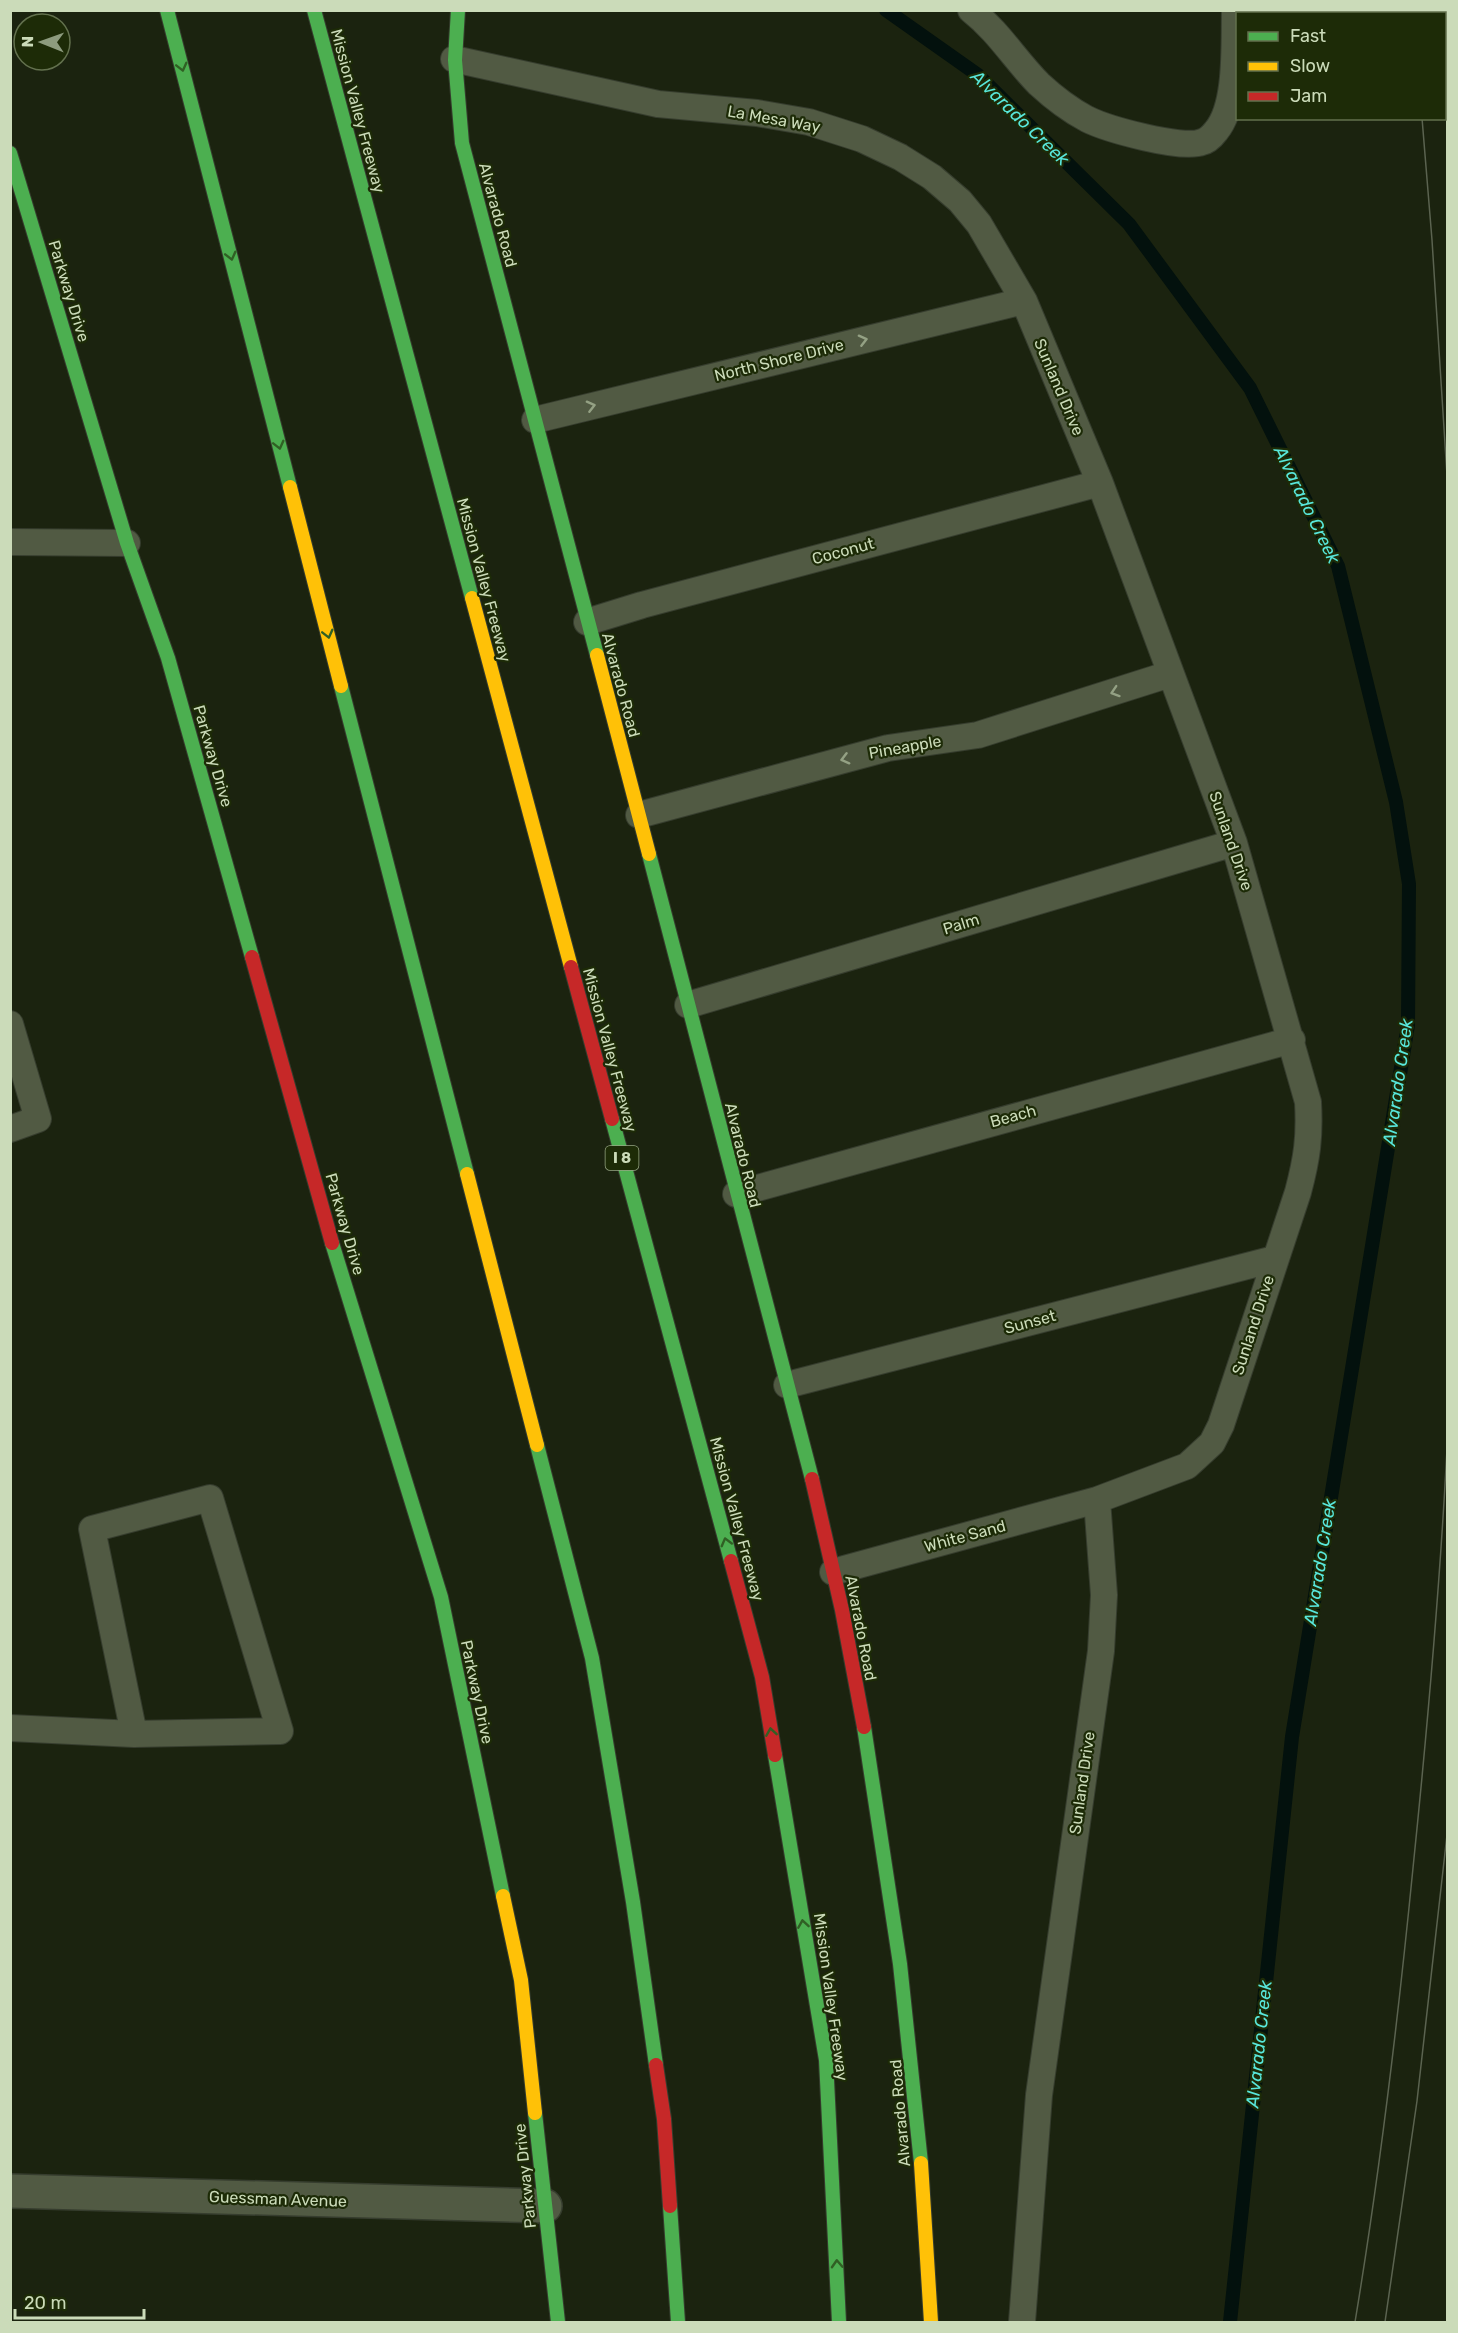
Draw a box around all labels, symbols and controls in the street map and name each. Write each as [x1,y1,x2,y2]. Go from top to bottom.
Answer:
north arrow [12,12,72,72]
legend [1236,12,1446,120]
text: Fast [1290,25,1326,47]
street label: Mission Valley Freeway [327,27,389,195]
text: N [18,36,37,48]
text: Slow [1290,55,1330,77]
one-way arrow [175,61,187,72]
water label: Alvarado Creek [966,65,1074,171]
text: Jam [1290,85,1327,107]
street label: La Mesa Way [726,101,822,137]
street label: Alvarado Road [475,161,521,269]
street label: Parkway Drive [45,238,93,344]
one-way arrow [223,251,236,261]
one-way arrow [857,334,867,347]
street label: North Shore Drive [712,335,846,385]
street label: Sunland Drive [1030,336,1088,438]
one-way arrow [586,400,596,413]
one-way arrow [272,440,285,450]
water label: Alvarado Creek [1269,442,1345,568]
street label: Mission Valley Freeway [453,496,515,664]
street label: Coconut [810,534,876,568]
one-way arrow [321,628,333,638]
street label: Alvarado Road [598,631,644,739]
one-way arrow [1110,685,1121,697]
street label: Parkway Drive [189,703,237,809]
street label: Pineapple [867,731,943,763]
one-way arrow [840,752,850,765]
street label: Sunland Drive [1205,789,1257,893]
street label: Palm [941,909,981,939]
street label: Mission Valley Freeway [579,966,641,1134]
water label: Alvarado Creek [1378,1016,1418,1148]
street label: Alvarado Road [721,1101,765,1209]
street label: Beach [988,1101,1038,1131]
road number: I 8 [606,1146,638,1170]
street label: Parkway Drive [321,1171,369,1277]
street label: Sunland Drive [1228,1273,1278,1377]
street label: Sunset [1002,1306,1058,1338]
street label: Mission Valley Freeway [706,1435,768,1603]
water label: Alvarado Creek [1299,1496,1341,1628]
street label: White Sand [922,1516,1008,1556]
one-way arrow [721,1538,733,1548]
street label: Alvarado Road [841,1574,881,1682]
street label: Parkway Drive [457,1638,497,1746]
one-way arrow [766,1727,778,1737]
street label: Sunland Drive [1065,1730,1099,1836]
street label: Mission Valley Freeway [810,1912,852,2082]
one-way arrow [798,1920,810,1929]
water label: Alvarado Creek [1241,1979,1277,2110]
street label: Alvarado Road [886,2059,914,2167]
street label: Parkway Drive [510,2123,540,2229]
street label: Guessman Avenue [209,2187,347,2211]
one-way arrow [830,2260,843,2269]
scale bar [15,2282,144,2320]
text: 20 m [24,2292,66,2314]

